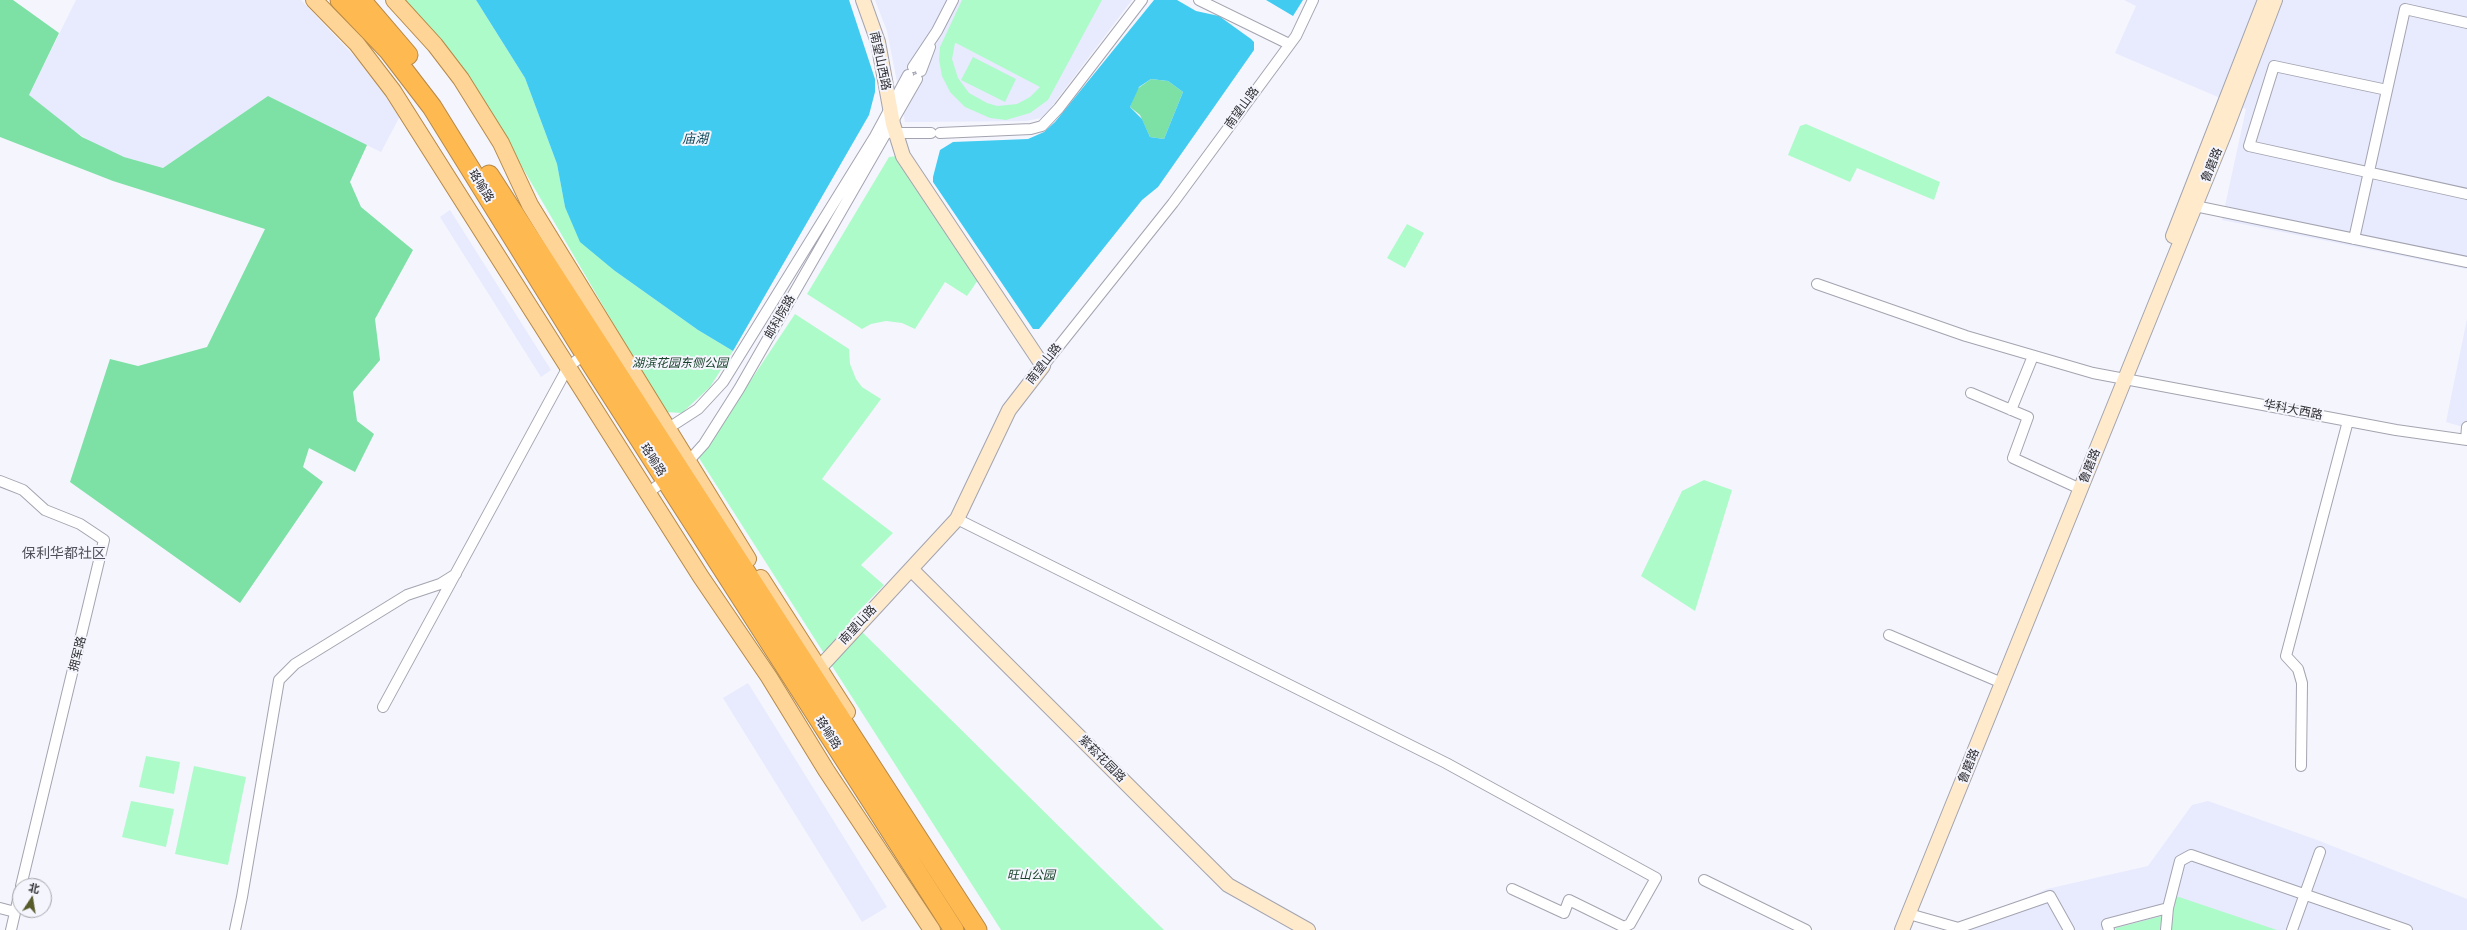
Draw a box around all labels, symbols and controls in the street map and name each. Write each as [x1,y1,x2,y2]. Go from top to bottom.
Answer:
street label: 南望山西路 [867,30,893,92]
street label: 南望山路 [1222,84,1262,132]
water label: 庙湖 [682,131,708,147]
street label: 鲁磨路 [2199,146,2225,184]
street label: 珞喻路 [465,167,497,205]
street label: 邮科院路 [762,293,798,341]
street label: 南望山路 [1024,341,1064,387]
park label: 湖滨花园东侧公园 [632,356,728,370]
street label: 华科大西路 [2262,397,2324,423]
street label: 珞喻路 [637,441,669,479]
street label: 鲁磨路 [2077,447,2103,485]
district label: 保利华都社区 [22,546,106,562]
street label: 南望山路 [836,603,880,647]
street label: 拥军路 [67,635,89,673]
street label: 珞喻路 [812,714,844,752]
street label: 紫菘花园路 [1076,733,1128,785]
street label: 鲁磨路 [1956,747,1982,785]
park label: 旺山公园 [1007,868,1055,882]
north arrow [12,878,52,918]
text: 北 [27,878,41,896]

